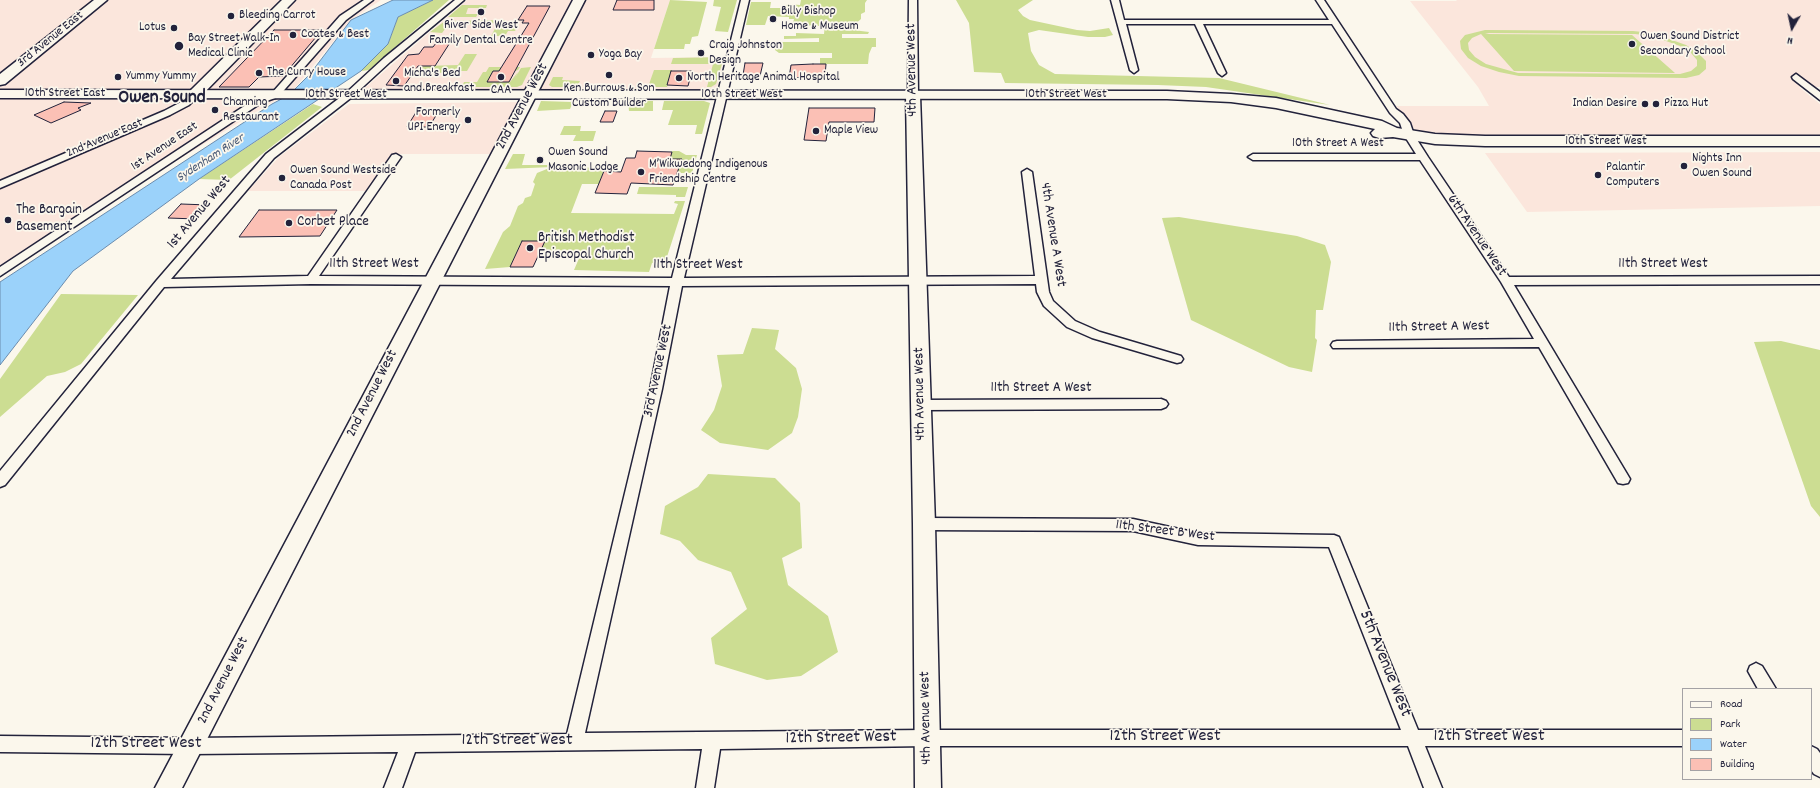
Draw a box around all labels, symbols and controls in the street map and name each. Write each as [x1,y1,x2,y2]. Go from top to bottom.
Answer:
place label: Billy Bishop Home & Museum [781,4,859,35]
marker: River Side West Family Dental Centre [476,7,486,17]
place label: Bleeding Carrot [239,8,316,24]
north arrow [1772,8,1812,48]
street label: 3rd Avenue East [15,9,87,71]
marker: Bleeding Carrot [226,11,236,21]
marker: Billy Bishop Home & Museum [768,14,778,24]
place label: River Side West Family Dental Centre [429,18,533,49]
place label: Lotus [139,20,166,36]
marker: Lotus [169,23,179,33]
street label: 4th Avenue West [903,23,923,117]
place label: Coates & Best [301,27,369,43]
place label: Owen Sound District Secondary School [1640,29,1739,60]
marker: Coates & Best [288,30,298,40]
place label: Bay Street Walk-In Medical Clinic [188,31,280,62]
text: N [1786,32,1794,48]
place label: Craig Johnston Design [709,38,782,69]
marker: Owen Sound District Secondary School [1627,39,1637,49]
marker: Bay Street Walk-In Medical Clinic [173,40,185,52]
place label: Yoga Bay [599,47,642,63]
marker: Craig Johnston Design [696,48,706,58]
marker: Yoga Bay [586,50,596,60]
street label: 2nd Avenue West [493,61,553,153]
place label: The Curry House [267,65,346,81]
place label: Micha's Bed and Breakfast [404,66,474,97]
marker: The Curry House [254,68,264,78]
place label: Yummy Yummy [126,69,196,85]
marker: Ken Burrows & Son Custom Builder [604,70,614,80]
place label: North Heritage Animal Hospital [687,70,839,86]
marker: Yummy Yummy [113,72,123,82]
marker: CAA [496,72,506,82]
marker: North Heritage Animal Hospital [674,73,684,83]
marker: Micha's Bed and Breakfast [391,76,401,86]
place label: Ken Burrows & Son Custom Builder [564,81,654,112]
place label: CAA [491,83,511,99]
street label: 10th Street East [25,86,105,102]
street label: 10th Street West [305,87,387,103]
street label: 10th Street West [701,87,783,103]
street label: 10th Street West [1025,87,1107,103]
district label: Owen Sound [118,88,206,110]
place label: Channing Restaurant [223,95,279,126]
place label: Indian Desire [1573,96,1637,112]
place label: Pizza Hut [1664,96,1708,112]
marker: Indian Desire [1640,99,1650,109]
marker: Pizza Hut [1651,99,1661,109]
marker: Channing Restaurant [210,105,220,115]
place label: Formerly UPI Energy [407,105,460,136]
marker: Formerly UPI Energy [463,115,473,125]
street label: 2nd Avenue East [64,116,146,162]
street label: 1st Avenue East [129,119,201,175]
place label: Maple View [824,123,878,139]
marker: Maple View [811,126,821,136]
water label: Sydenham River [174,131,248,187]
street label: 10th Street West [1565,134,1647,150]
street label: 10th Street A West [1292,136,1384,152]
place label: Owen Sound Masonic Lodge [548,145,618,176]
place label: Nights Inn Owen Sound [1692,151,1752,182]
marker: Owen Sound Masonic Lodge [535,155,545,165]
place label: M’Wikwedong Indigenous Friendship Centre [649,157,768,188]
place label: Palantir Computers [1606,160,1660,191]
marker: Nights Inn Owen Sound [1679,161,1689,171]
place label: Owen Sound Westside Canada Post [290,163,396,194]
marker: M’Wikwedong Indigenous Friendship Centre [636,167,646,177]
marker: Palantir Computers [1593,170,1603,180]
street label: 1st Avenue West [164,173,236,253]
marker: Owen Sound Westside Canada Post [277,173,287,183]
street label: 4th Avenue A West [1035,182,1069,288]
street label: 6th Avenue West [1442,192,1510,280]
place label: The Bargain Basement [16,202,82,237]
place label: Corbet Place [297,214,369,232]
marker: The Bargain Basement [3,215,13,225]
marker: Corbet Place [284,218,294,228]
place label: British Methodist Episcopal Church [538,230,634,265]
marker: British Methodist Episcopal Church [525,243,535,253]
street label: 11th Street West [329,256,419,274]
street label: 11th Street West [1618,256,1708,274]
street label: 11th Street West [653,257,743,275]
street label: 11th Street A West [1388,318,1490,338]
street label: 3rd Avenue West [640,323,678,419]
street label: 2nd Avenue West [343,347,403,441]
street label: 4th Avenue West [911,347,931,441]
street label: 11th Street A West [991,380,1091,398]
street label: 11th Street B West [1114,517,1216,547]
street label: 5th Avenue West [1353,607,1415,721]
street label: 2nd Avenue West [194,634,254,728]
street label: 4th Avenue West [917,671,937,765]
legend [1682,688,1812,780]
text: Road [1720,696,1742,713]
text: Park [1720,716,1740,733]
street label: 12th Street West [785,727,897,751]
street label: 12th Street West [1109,727,1221,749]
street label: 12th Street West [1433,727,1545,749]
street label: 12th Street West [461,731,573,753]
street label: 12th Street West [90,734,202,756]
text: Water [1720,736,1747,753]
text: Building [1720,756,1755,773]

